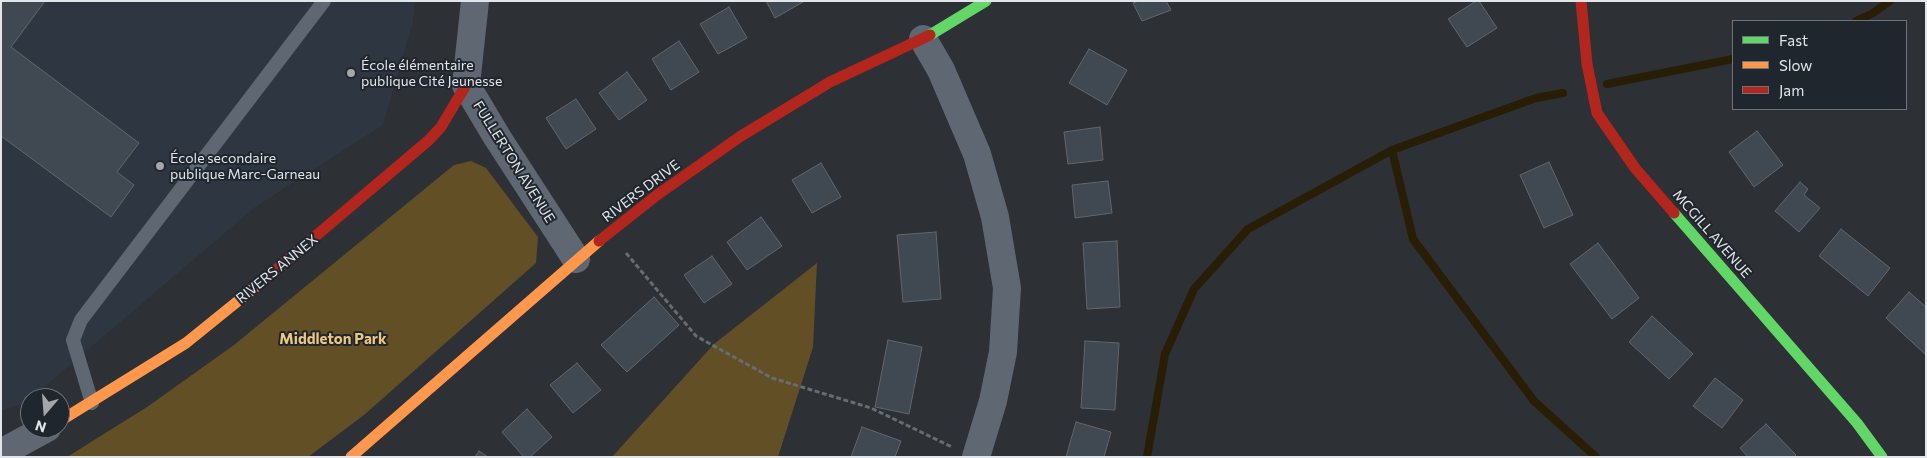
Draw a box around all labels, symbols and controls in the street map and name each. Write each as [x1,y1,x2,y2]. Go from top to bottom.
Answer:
legend [1732,20,1907,110]
text: Fast [1779,31,1808,49]
text: Slow [1779,56,1812,74]
place label: École élémentaire publique Cité Jeunesse [361,57,502,90]
marker: École élémentaire publique Cité Jeunesse [345,67,357,79]
text: Jam [1779,81,1804,99]
street label: FULLERTON AVENUE [470,98,558,226]
place label: École secondaire publique Marc-Garneau [170,150,320,182]
street label: RIVERS DRIVE [599,156,683,226]
marker: École secondaire publique Marc-Garneau [154,160,166,172]
street label: MCGILL AVENUE [1669,186,1755,282]
street label: RIVERS ANNEX [233,231,321,307]
district label: Middleton Park [279,330,387,348]
north arrow [20,388,70,438]
text: N [33,417,48,436]

